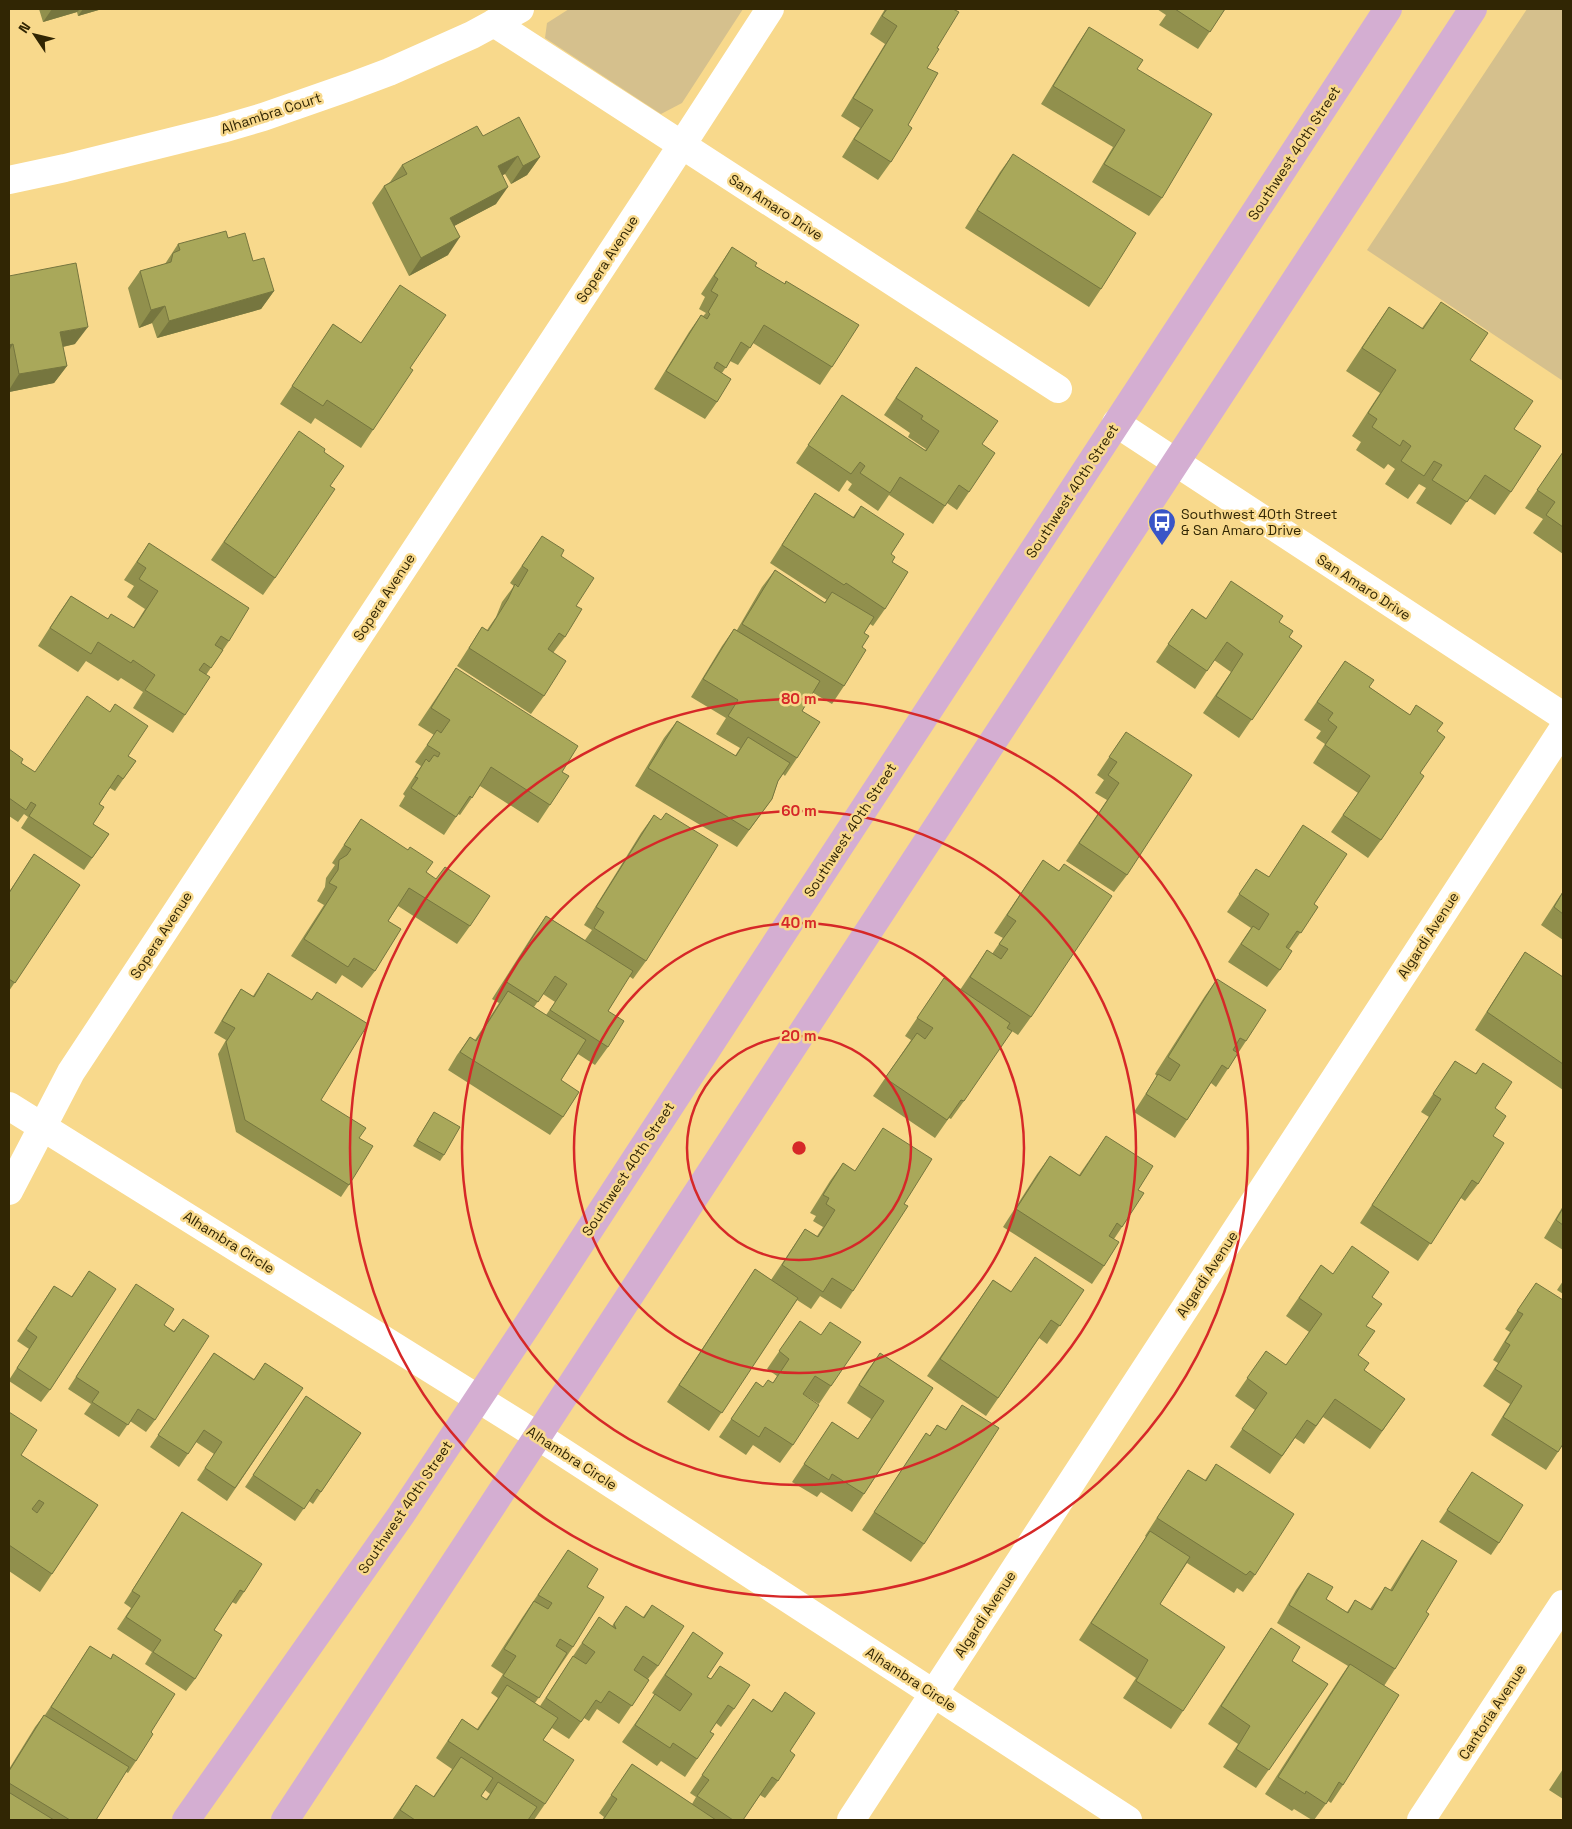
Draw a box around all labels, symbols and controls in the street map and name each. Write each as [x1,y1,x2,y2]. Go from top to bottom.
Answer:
north arrow [10,10,60,60]
text: N [14,19,34,37]
street label: Southwest 40th Street [1244,82,1344,224]
street label: Alhambra Court [218,88,324,138]
street label: San Amaro Drive [726,170,826,244]
street label: Sopera Avenue [572,212,642,306]
street label: Southwest 40th Street [1022,420,1122,562]
place label: Southwest 40th Street & San Amaro Drive [1181,505,1338,539]
bus stop icon: Southwest 40th Street & San Amaro Drive [1147,507,1177,546]
street label: Sopera Avenue [349,550,419,644]
street label: San Amaro Drive [1314,550,1414,624]
text: 80 m [781,689,817,708]
street label: Southwest 40th Street [800,759,900,901]
text: 60 m [781,801,817,820]
street label: Sopera Avenue [126,888,196,982]
street label: Algardi Avenue [1393,888,1463,982]
text: 40 m [781,913,817,932]
text: 20 m [781,1026,817,1045]
street label: Southwest 40th Street [578,1098,678,1240]
centre of rings [790,1139,808,1157]
street label: Alhambra Circle [180,1207,278,1277]
street label: Algardi Avenue [1172,1227,1242,1321]
street label: Alhambra Circle [523,1422,621,1494]
street label: Southwest 40th Street [354,1437,456,1577]
street label: Algardi Avenue [950,1567,1020,1661]
street label: Alhambra Circle [862,1643,960,1715]
street label: Cantoria Avenue [1455,1661,1529,1763]

